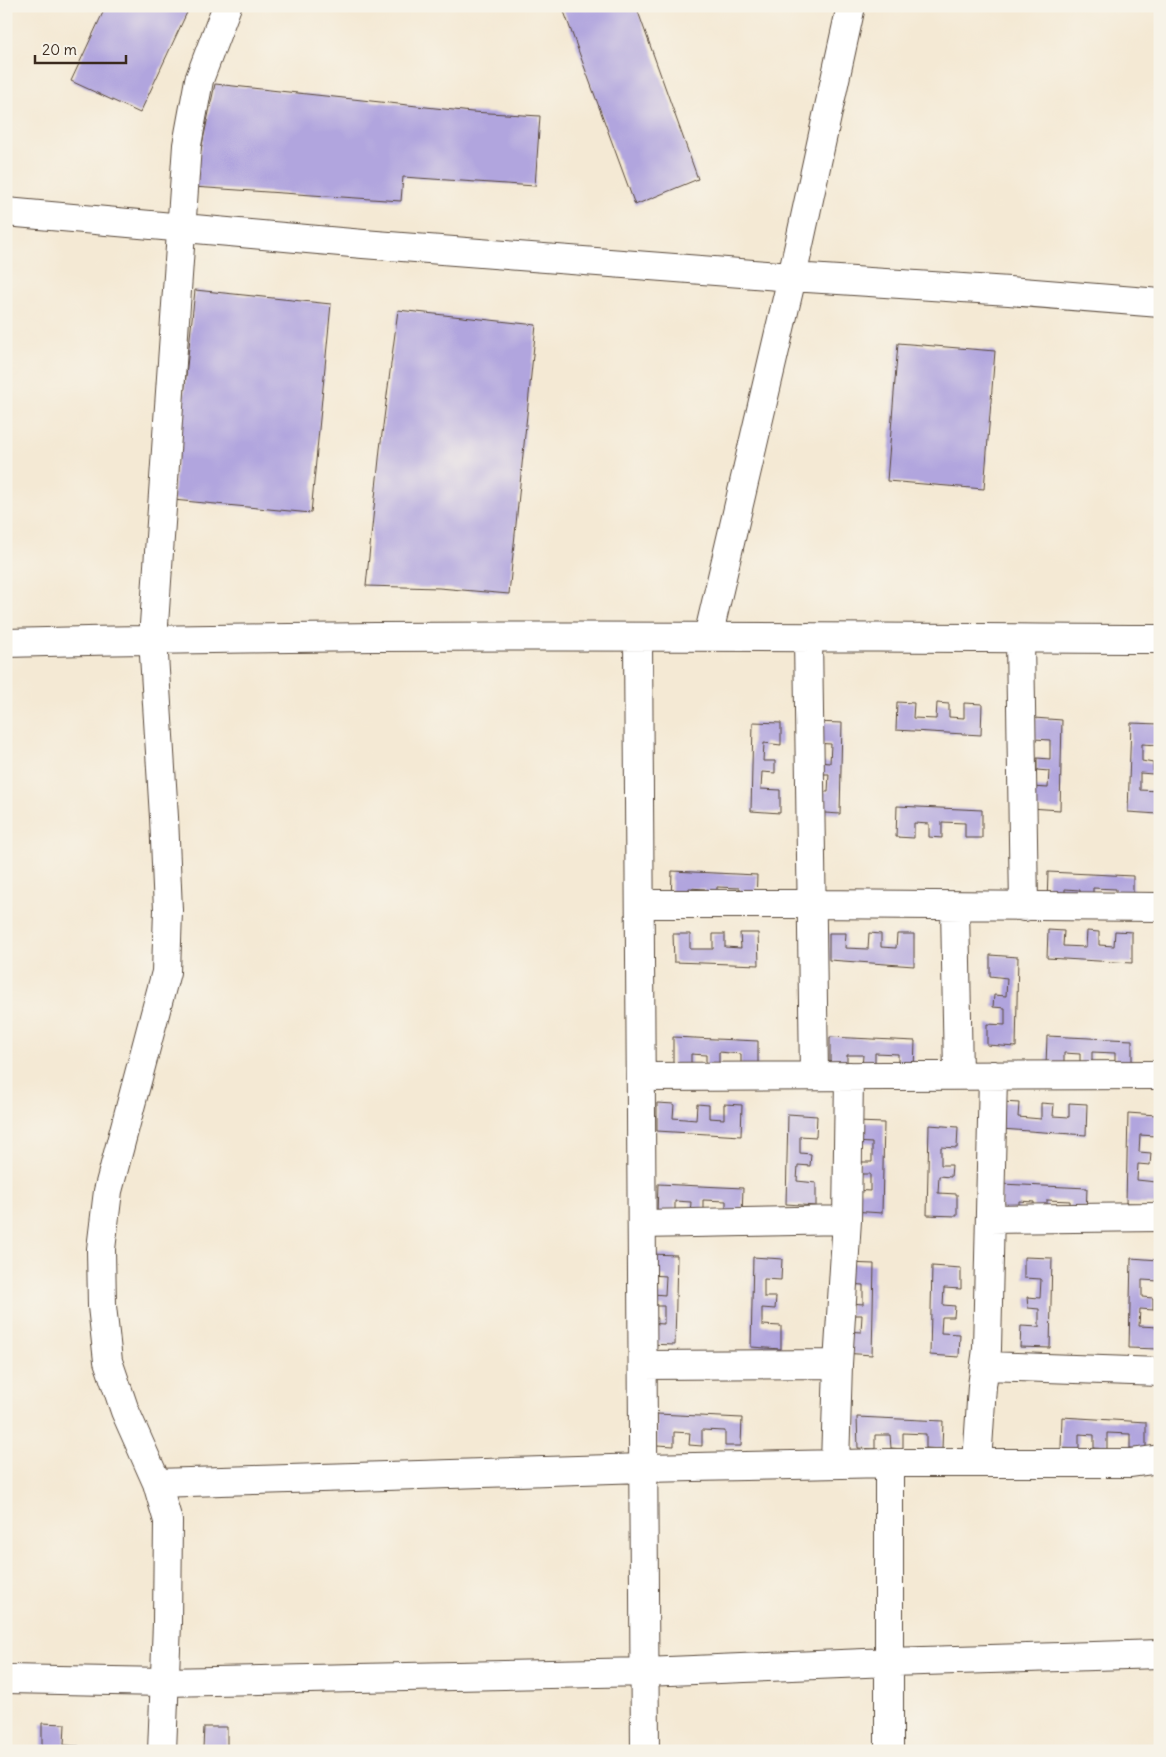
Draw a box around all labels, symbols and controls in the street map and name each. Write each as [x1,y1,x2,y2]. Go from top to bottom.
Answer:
scale bar [35,32,126,64]
text: 20 m [42,40,77,59]

